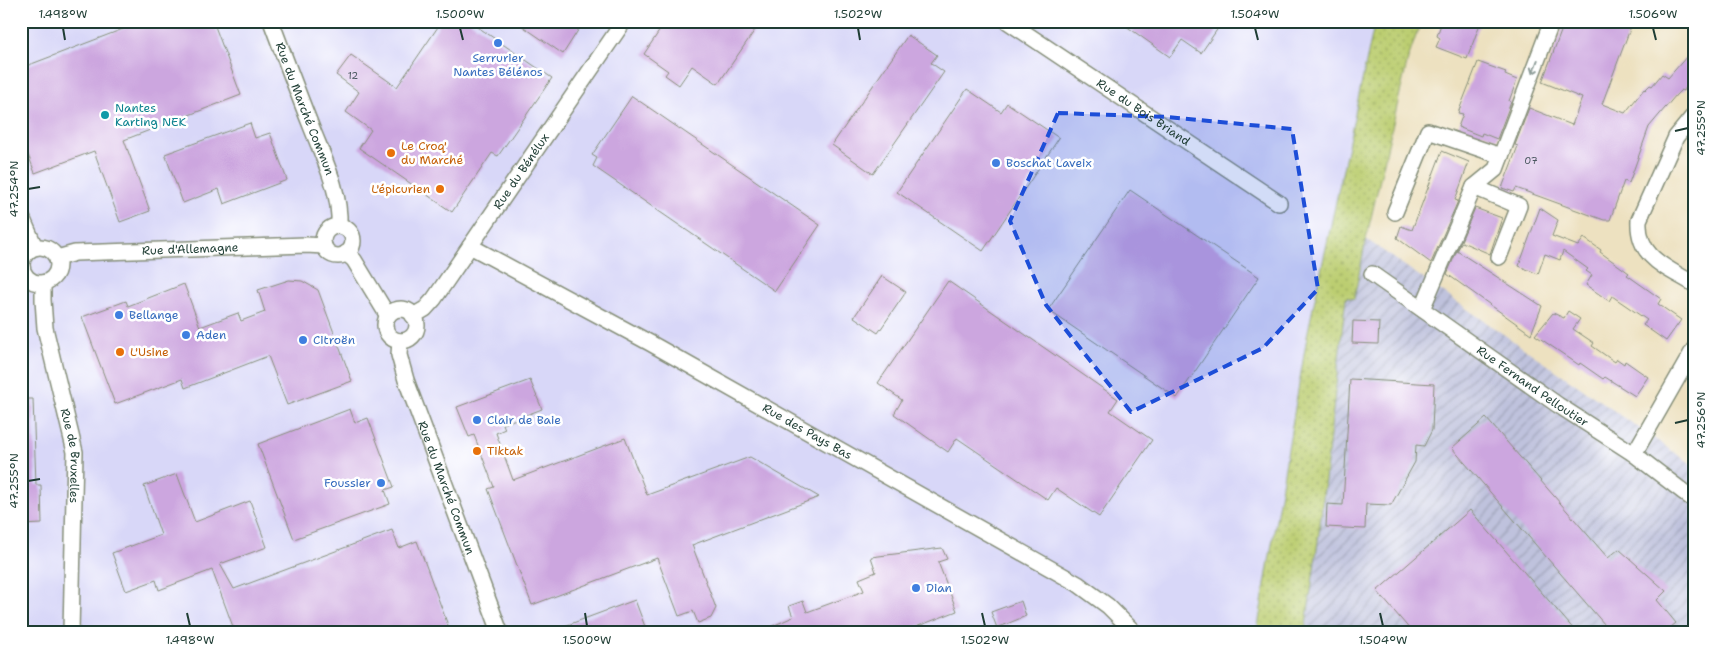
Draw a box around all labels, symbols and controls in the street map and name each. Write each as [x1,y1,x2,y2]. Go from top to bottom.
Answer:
text: 1.498°W [39,6,87,22]
text: 1.500°W [435,6,485,22]
text: 1.502°W [834,6,882,22]
text: 1.504°W [1231,6,1279,22]
text: 1.506°W [1628,6,1678,22]
marker: Serrurier Nantes Bélénos [492,37,504,49]
street label: Rue du Marché Commun [272,40,338,177]
place label: Serrurier Nantes Bélénos [453,50,543,80]
one-way arrow [1530,59,1539,74]
house number: 12 [348,69,358,82]
street label: Rue du Bois Briand [1093,75,1194,150]
place label: Nantes Karting NEK [115,100,186,130]
text: 47.255°N [1693,100,1709,156]
marker: Nantes Karting NEK [99,109,111,121]
street label: Rue du Bénélux [490,130,553,212]
place label: Le Croq' du Marché [401,138,463,168]
marker: Le Croq' du Marché [385,147,397,159]
house number: 07 [1524,154,1538,167]
place label: Boschat Laveix [1006,155,1092,171]
marker: Boschat Laveix [990,157,1002,169]
text: 47.254°N [6,161,22,217]
place label: L'épicurien [371,181,430,197]
marker: L'épicurien [434,183,446,195]
street label: Rue d'Allemagne [142,239,239,259]
place label: Bellange [129,307,179,323]
marker: Bellange [113,309,125,321]
place label: Aden [196,327,226,343]
marker: Aden [180,329,192,341]
place label: Citroën [313,332,355,348]
marker: Citroën [297,334,309,346]
street label: Rue Fernand Pelloutier [1474,342,1592,431]
place label: L'Usine [130,344,169,360]
marker: L'Usine [114,346,126,358]
text: 47.256°N [1693,392,1709,448]
street label: Rue des Pays Bas [759,400,855,463]
street label: Rue de Bruxelles [57,407,83,504]
place label: Clair de Baie [487,412,561,428]
marker: Clair de Baie [471,414,483,426]
street label: Rue du Marché Commun [414,419,478,557]
place label: Tiktak [487,443,523,459]
marker: Tiktak [471,445,483,457]
text: 47.255°N [6,453,22,509]
place label: Foussier [324,475,371,491]
marker: Foussier [375,477,387,489]
place label: Dian [926,580,952,596]
marker: Dian [910,582,922,594]
text: 1.498°W [166,632,214,648]
text: 1.500°W [562,632,612,648]
text: 1.502°W [961,632,1009,648]
text: 1.504°W [1359,632,1407,648]

